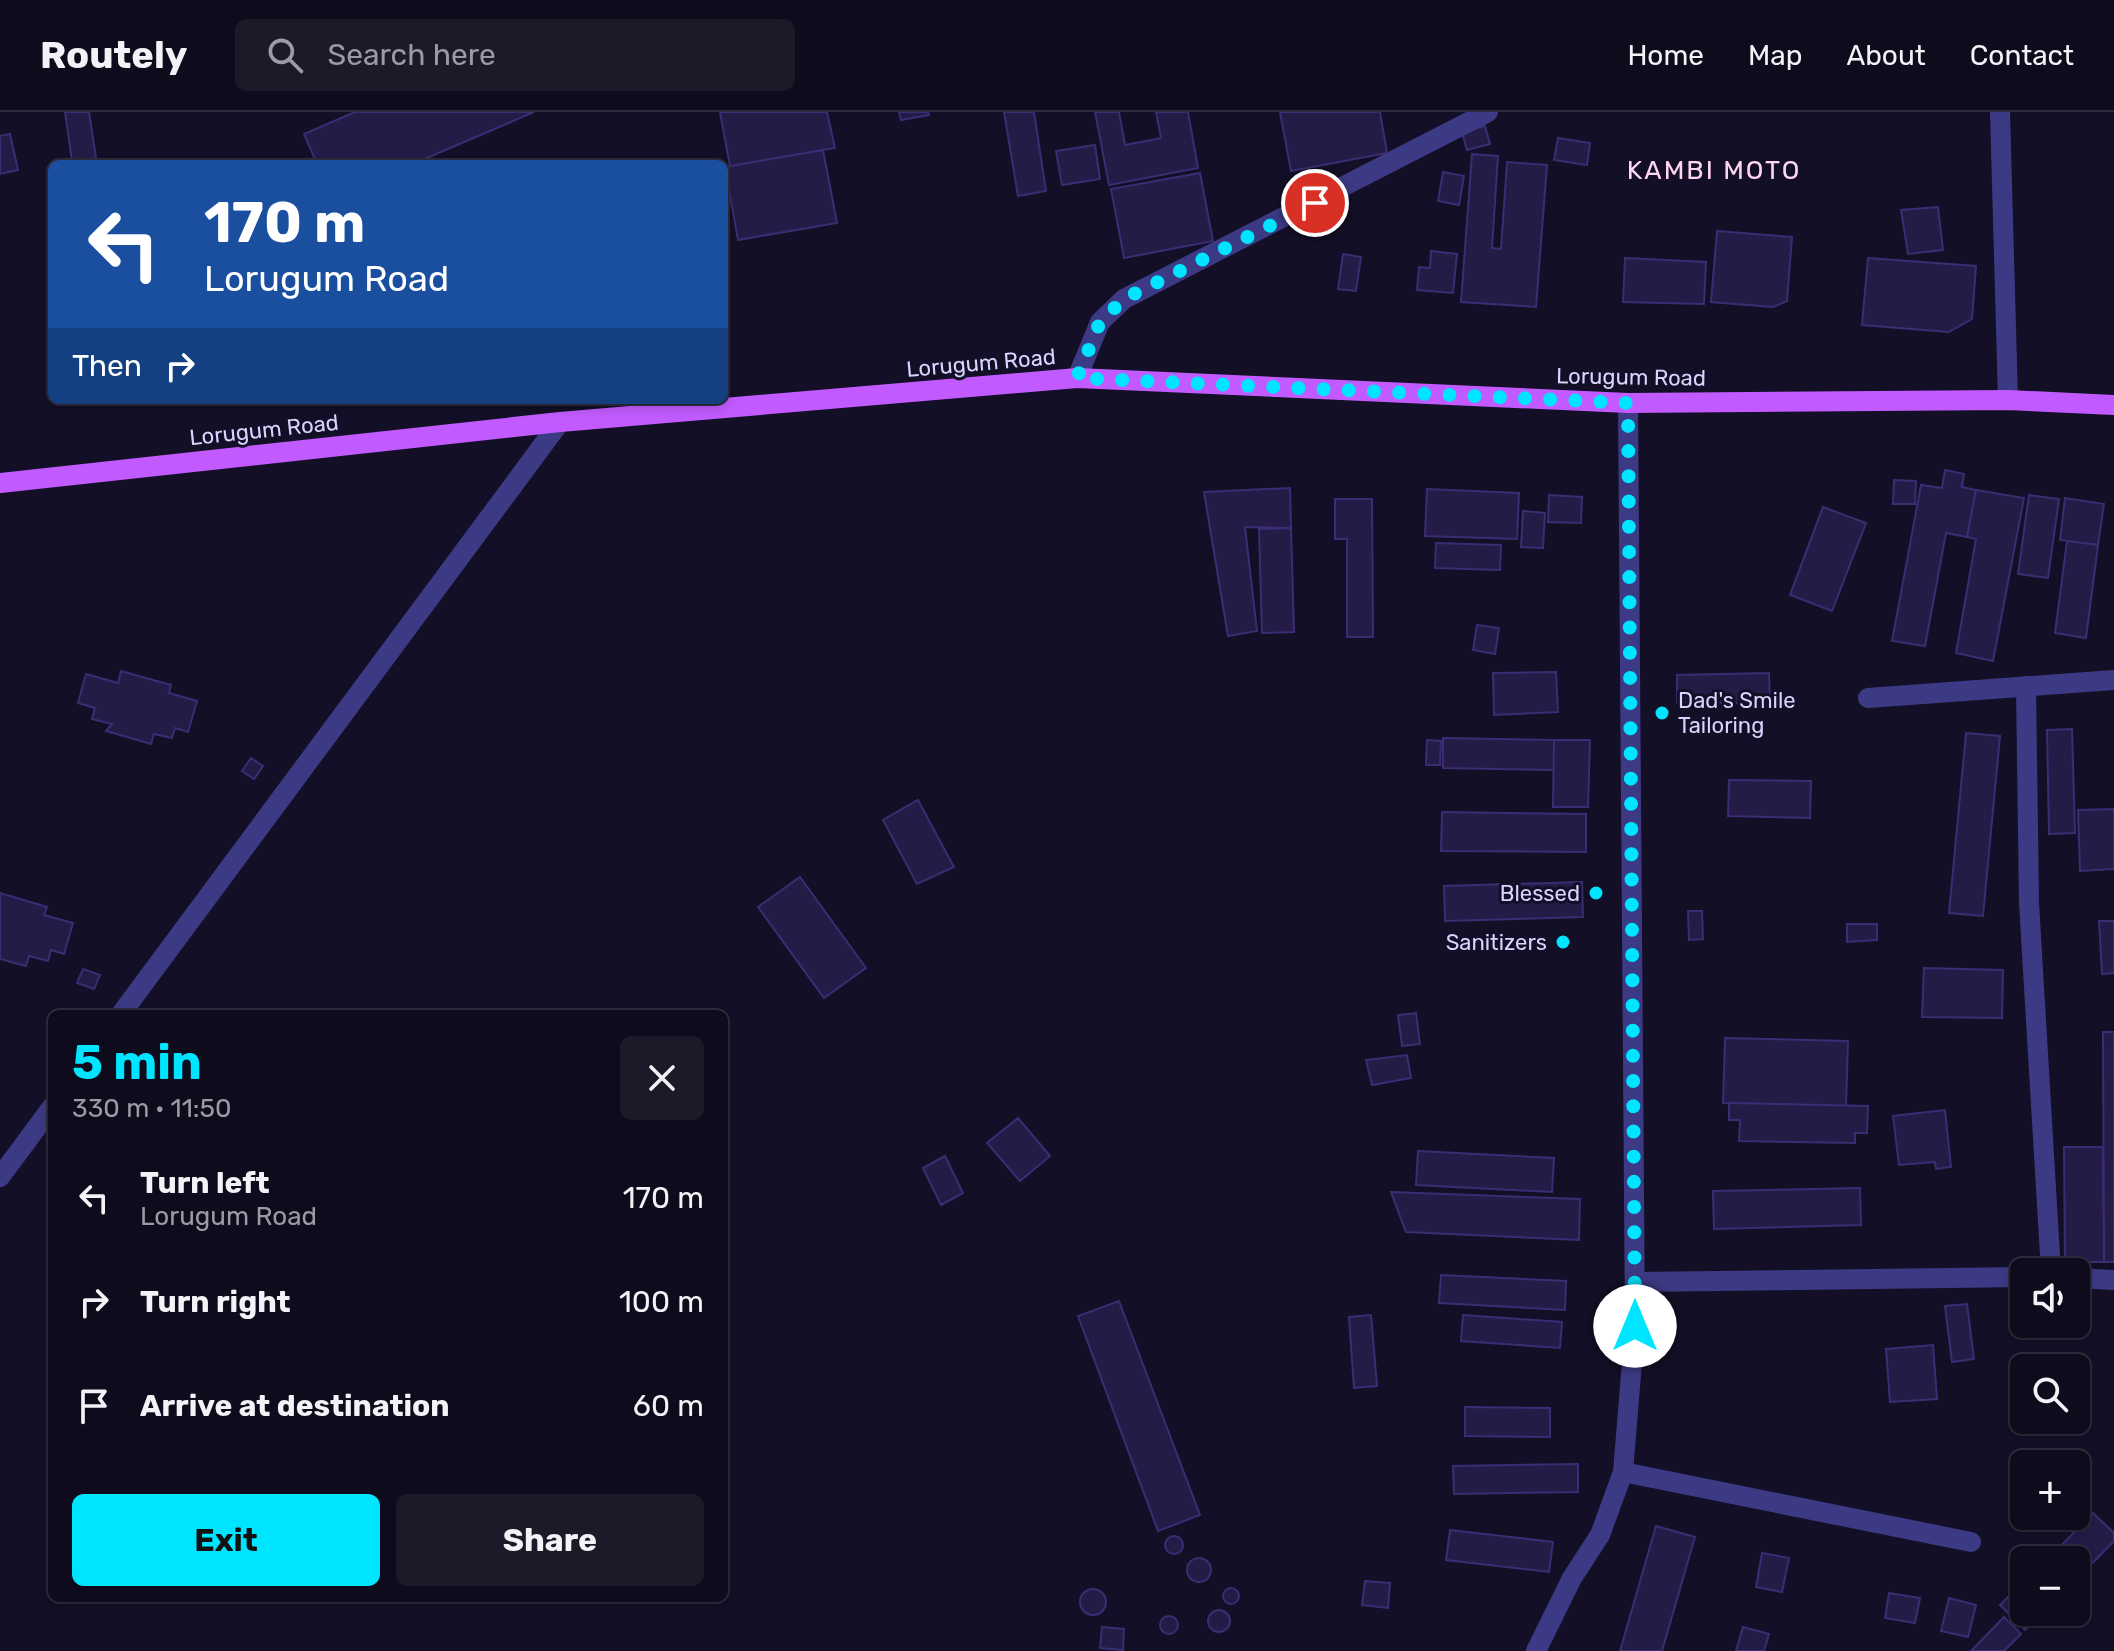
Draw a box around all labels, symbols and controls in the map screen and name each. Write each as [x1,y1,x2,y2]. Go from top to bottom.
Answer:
search box [235,19,795,91]
text: Routely [40,32,187,78]
icon: search [263,33,307,77]
text: Search here [327,37,496,73]
text: Home [1627,39,1704,72]
text: Map [1748,39,1802,72]
text: About [1846,39,1926,72]
text: Contact [1970,39,2074,72]
district label: KAMBI MOTO [1627,155,1801,186]
pin [1281,169,1349,237]
icon: arrive [1293,181,1337,225]
text: 170 m [204,190,365,256]
icon: left [72,192,176,296]
text: Lorugum Road [204,257,449,300]
street label: Lorugum Road [905,343,1057,383]
icon: right [158,344,202,388]
text: Then [72,348,142,384]
street label: Lorugum Road [1556,362,1706,392]
street label: Lorugum Road [188,409,340,451]
place label: Dad's Smile Tailoring [1678,687,1796,739]
marker: Dad's Smile Tailoring [1653,704,1671,722]
place label: Blessed [1500,880,1580,907]
marker: Blessed [1587,884,1605,902]
place label: Sanitizers [1446,929,1547,956]
marker: Sanitizers [1554,933,1572,951]
text: 5 min [72,1034,202,1091]
button: close [620,1036,704,1120]
text: 330 m · 11:50 [72,1093,231,1124]
text: Turn left [140,1165,270,1201]
icon: left [72,1176,116,1220]
text: 170 m [623,1180,704,1216]
text: Lorugum Road [140,1201,317,1232]
map controls [2010,1258,2090,1626]
button: sound [2010,1258,2090,1338]
icon: right [72,1280,116,1324]
text: Turn right [140,1284,291,1320]
text: 100 m [619,1284,704,1320]
position arrow [1593,1284,1677,1368]
button: search [2010,1354,2090,1434]
icon: arrive [72,1384,116,1428]
text: Arrive at destination [140,1388,450,1424]
text: 60 m [633,1388,704,1424]
button: + [2010,1450,2090,1530]
button: Exit [72,1494,380,1586]
button: Share [396,1494,704,1586]
button: − [2010,1546,2090,1626]

